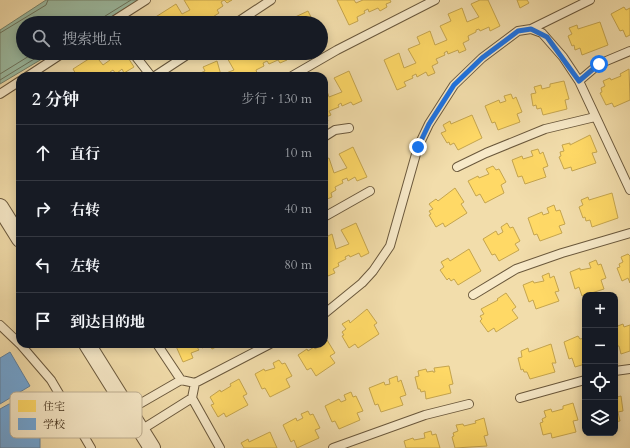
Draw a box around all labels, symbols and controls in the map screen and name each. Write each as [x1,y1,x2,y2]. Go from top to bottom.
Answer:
search box [16,16,328,60]
icon: search [30,27,52,49]
text: 搜索地点 [62,29,122,49]
route start [590,55,608,73]
text: 2 分钟 [32,88,79,111]
text: 步行 · 130 m [241,90,312,108]
route end [409,138,427,156]
icon: ahead [32,142,54,164]
text: 直行 [70,144,100,164]
text: 10 m [284,144,312,162]
icon: right [32,198,54,220]
text: 右转 [70,200,100,220]
text: 40 m [284,200,312,218]
icon: left [32,254,54,276]
text: 左转 [70,256,100,276]
text: 80 m [284,256,312,274]
map controls [582,292,618,436]
button: + [582,292,618,328]
icon: arrive [32,310,54,332]
text: 到达目的地 [70,312,145,332]
button: − [582,328,618,364]
button: locate [582,364,618,400]
legend [10,392,142,438]
text: 住宅 [43,399,65,414]
button: layers [582,400,618,436]
text: 学校 [43,417,65,432]

